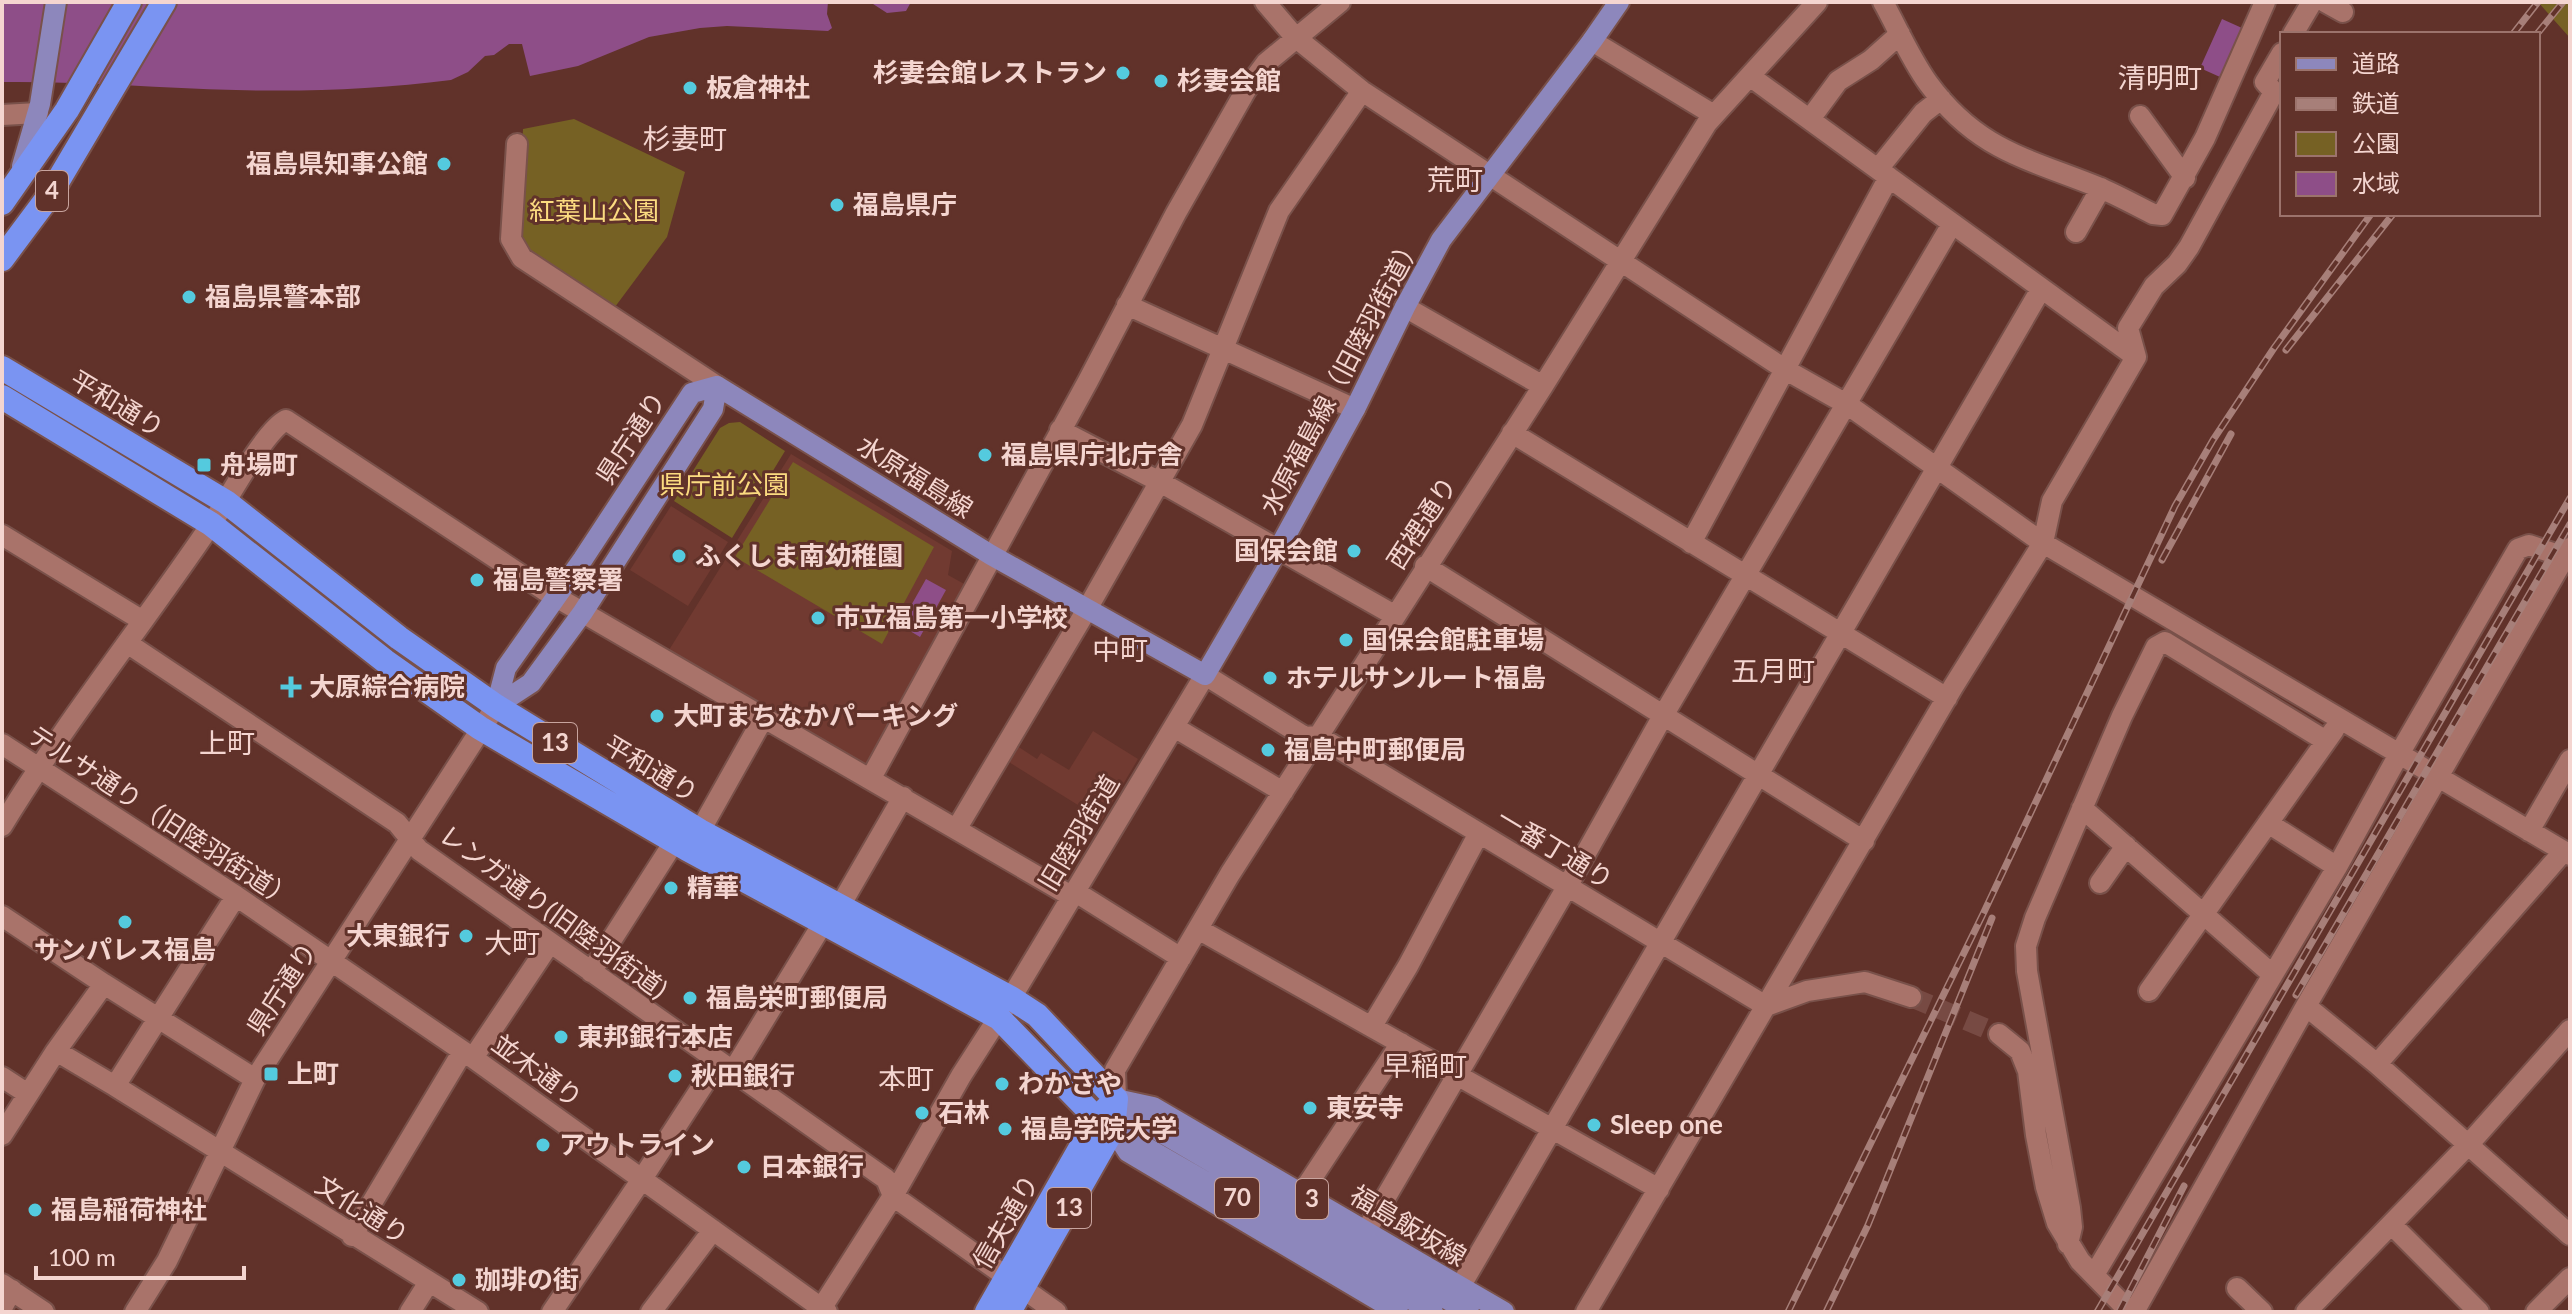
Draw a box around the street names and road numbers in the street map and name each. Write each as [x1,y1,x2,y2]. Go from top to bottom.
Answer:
road number: 4 [36,171,68,211]
street label: 水原福島線（旧陸羽街道） [1253,229,1427,520]
street label: 平和通り [65,363,170,444]
street label: 県庁通り [588,385,672,490]
street label: 水原福島線 [852,428,979,524]
street label: 西裡通り [1379,470,1463,575]
street label: テルサ通り（旧陸羽街道） [22,718,301,915]
road number: 13 [533,723,577,763]
street label: 平和通り [599,728,704,809]
street label: 旧陸羽街道 [1031,769,1125,896]
street label: 一番丁通り [1492,801,1619,895]
street label: レンガ通り(旧陸羽街道) [433,818,674,1005]
street label: 県庁通り [239,936,323,1041]
street label: 並木通り [486,1027,589,1114]
street label: 文化通り [310,1168,415,1250]
street label: 信夫通り [965,1168,1045,1275]
road number: 70 [1215,1178,1259,1218]
street label: 福島飯坂線 [1345,1178,1472,1272]
road number: 3 [1296,1179,1328,1219]
road number: 13 [1047,1188,1091,1228]

